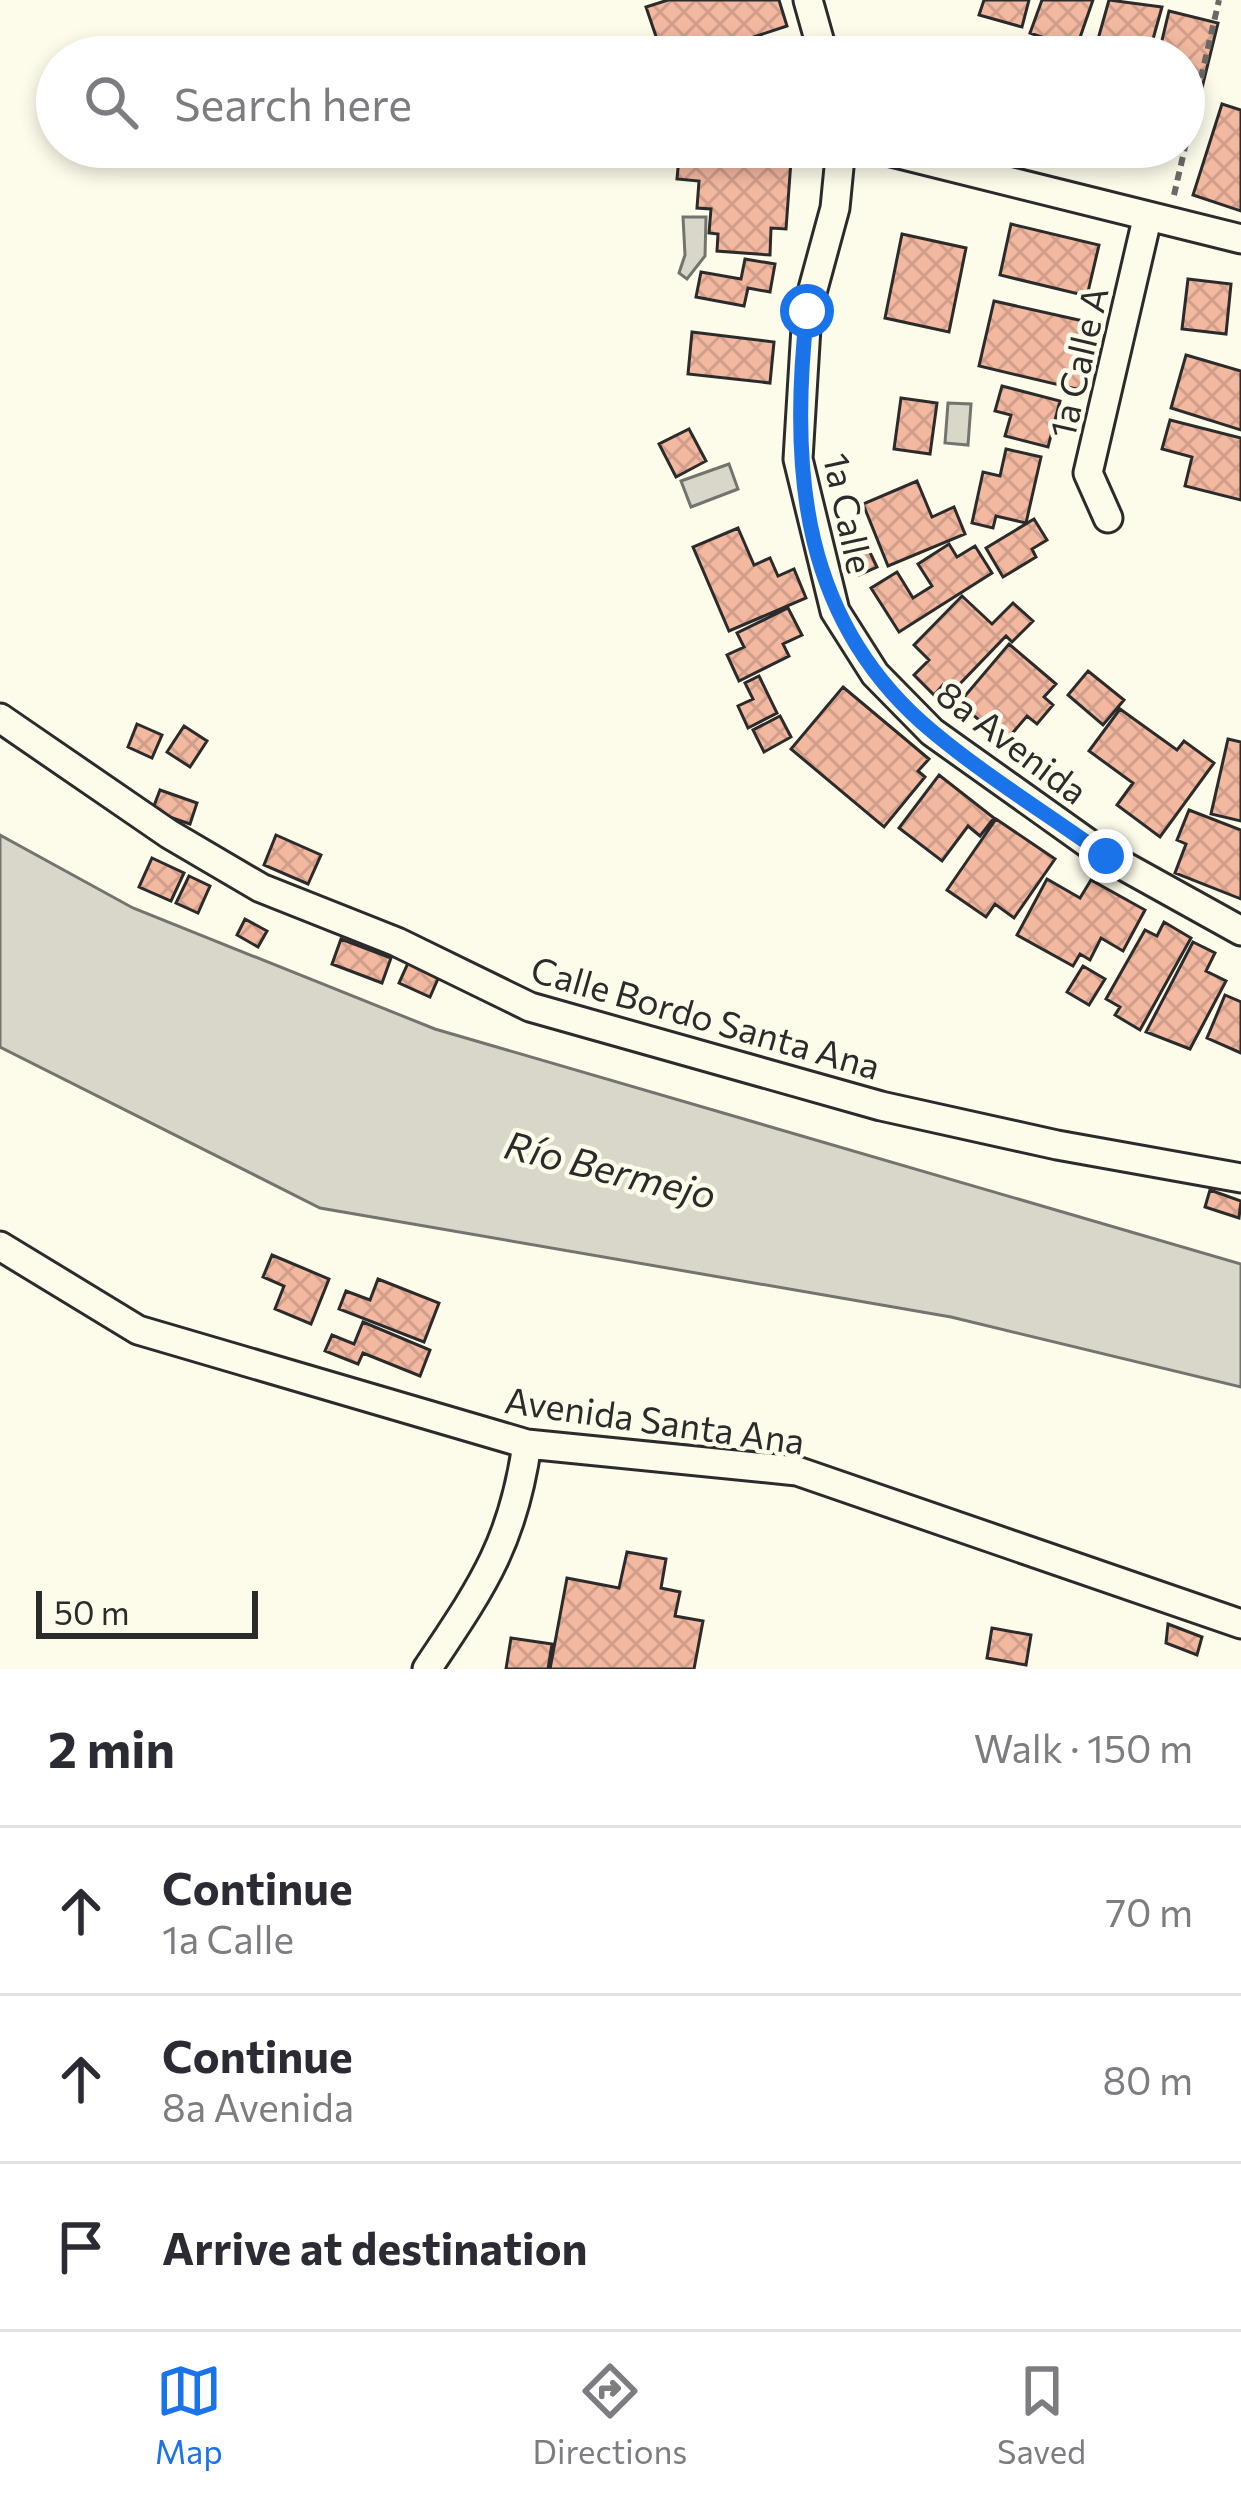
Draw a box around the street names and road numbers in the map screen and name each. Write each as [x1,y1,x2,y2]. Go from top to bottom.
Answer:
street label: 1a Calle A [1038,282,1116,442]
street label: 1a Calle [816,449,884,577]
street label: 8a Avenida [929,670,1097,812]
street label: Calle Bordo Santa Ana [527,945,885,1087]
street label: Avenida Santa Ana [502,1376,808,1462]

